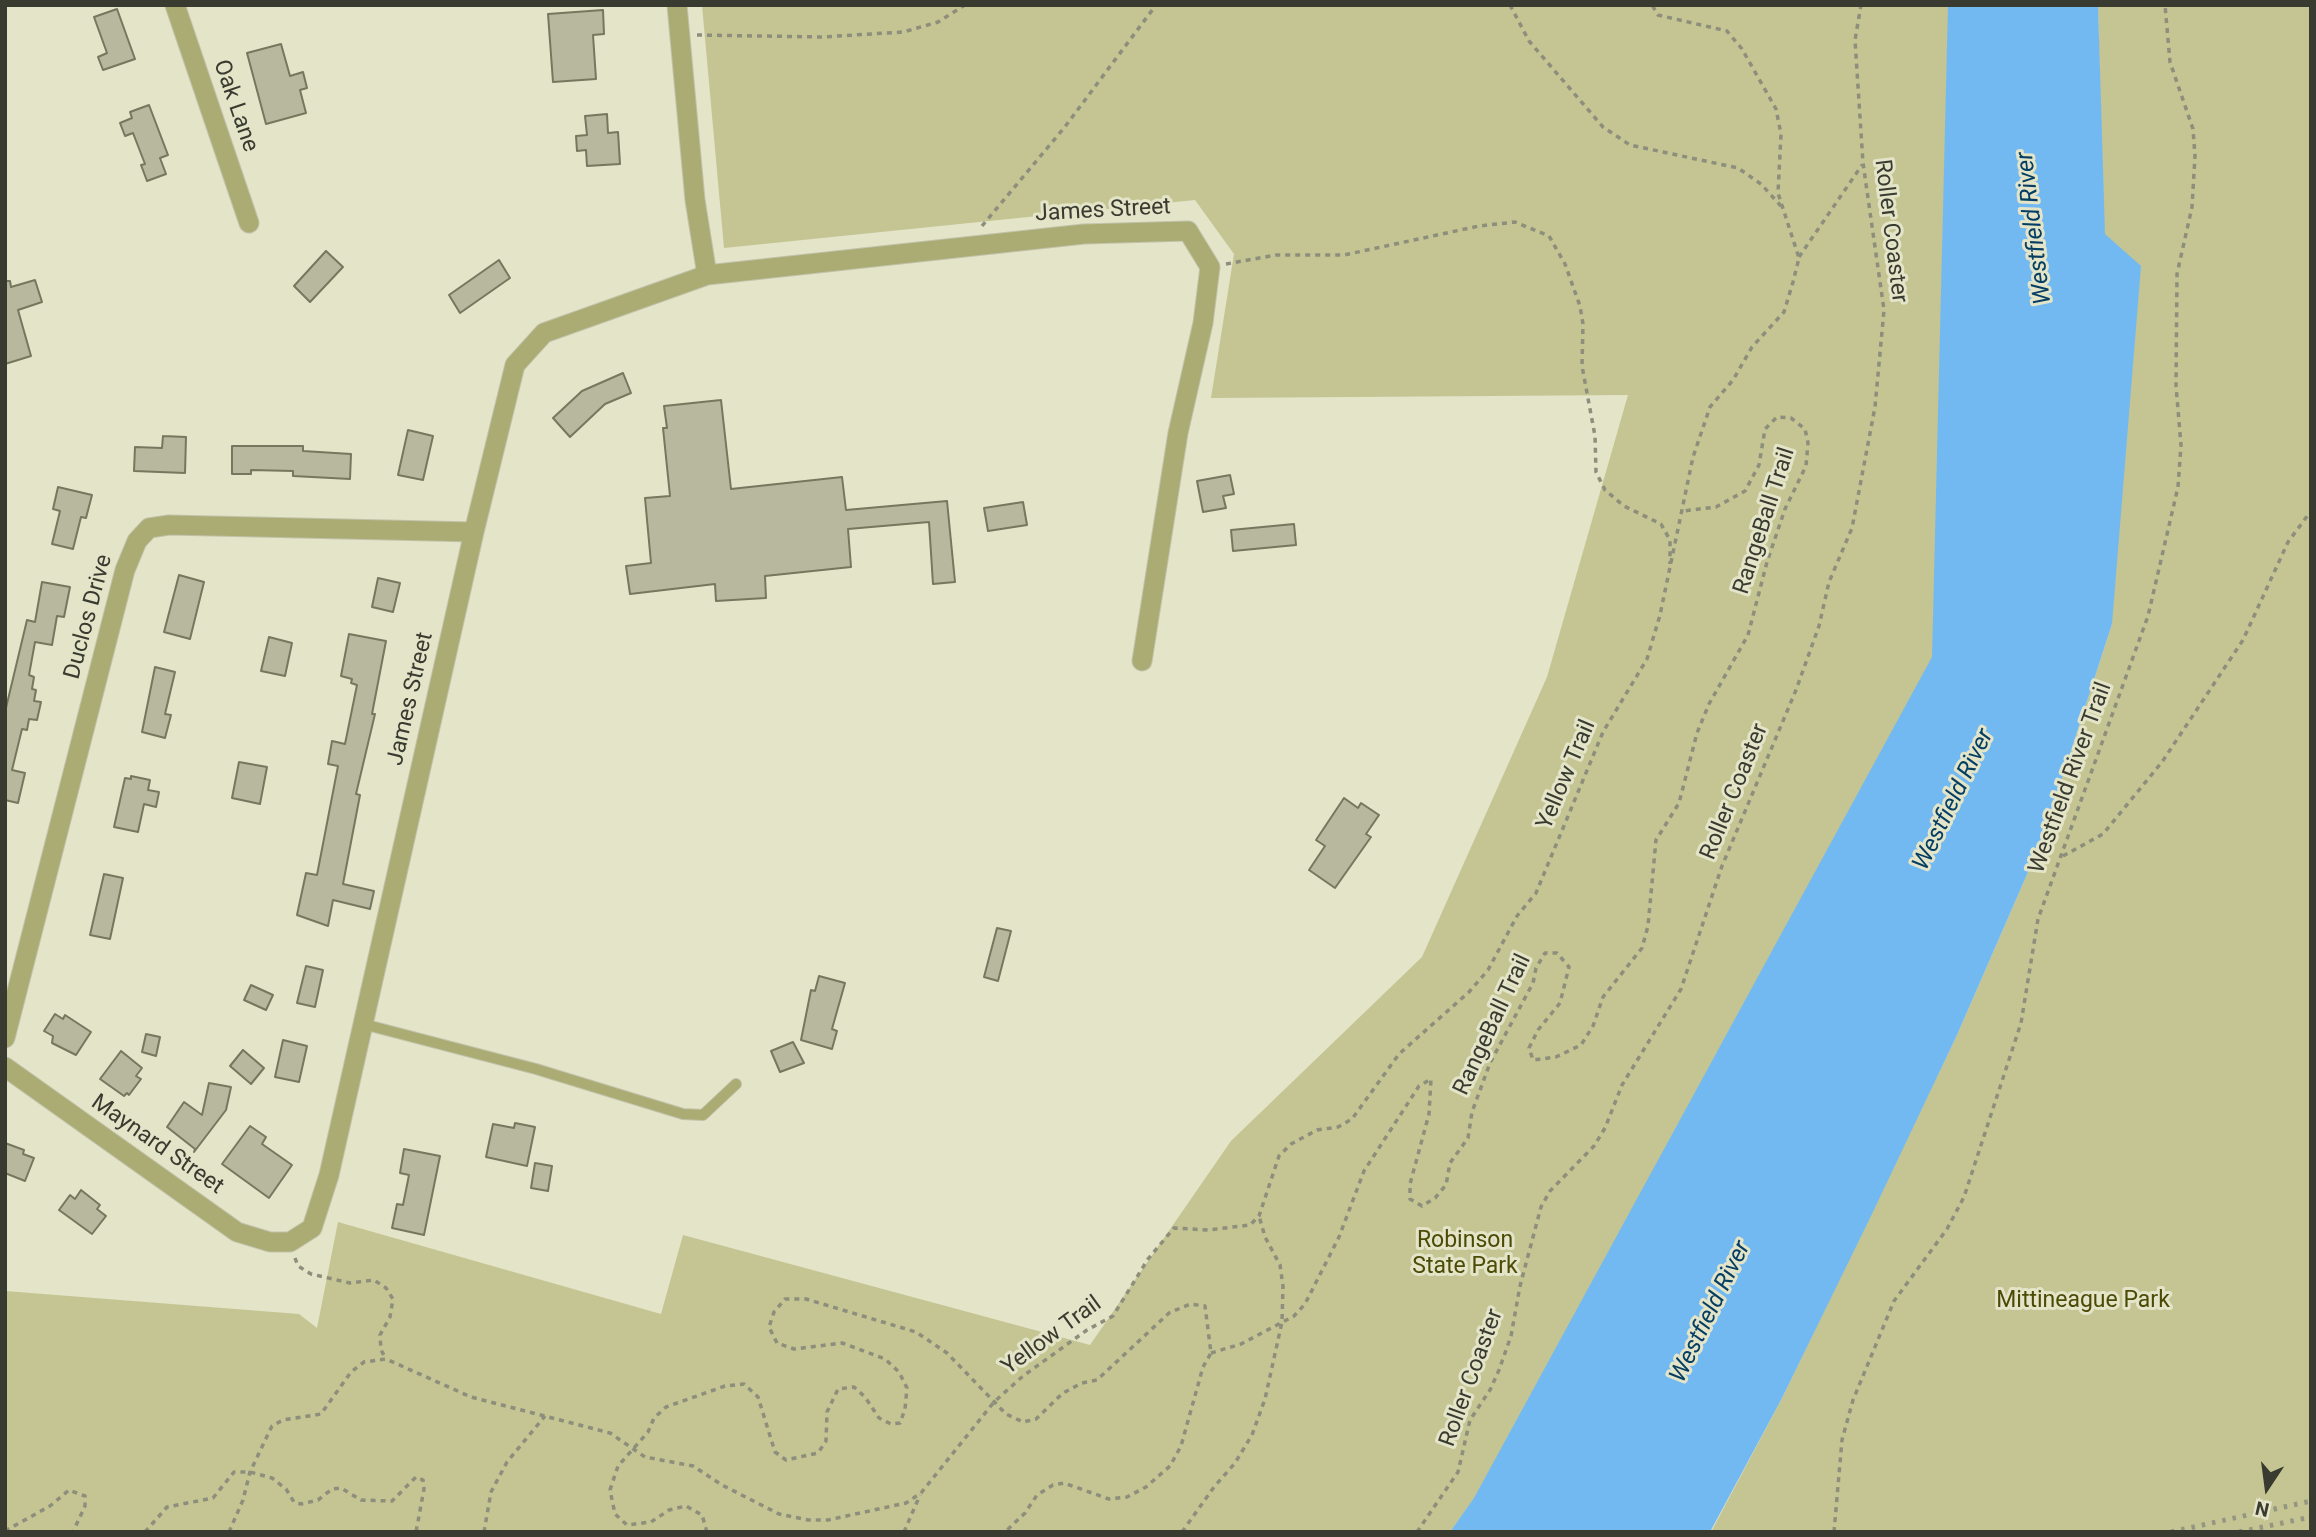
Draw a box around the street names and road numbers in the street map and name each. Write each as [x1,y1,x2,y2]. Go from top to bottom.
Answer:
street label: Oak Lane [206,56,264,156]
street label: Roller Coaster [1868,158,1912,304]
street label: James Street [1034,194,1172,228]
street label: RangeBall Trail [1728,444,1802,598]
street label: Duclos Drive [59,552,119,682]
street label: James Street [382,630,440,768]
street label: Westfield River Trail [2024,679,2118,877]
street label: Yellow Trail [1532,716,1602,834]
street label: Roller Coaster [1695,720,1775,864]
street label: RangeBall Trail [1448,950,1538,1100]
street label: Maynard Street [85,1089,229,1201]
street label: Yellow Trail [997,1291,1107,1381]
street label: Roller Coaster [1434,1306,1510,1450]

